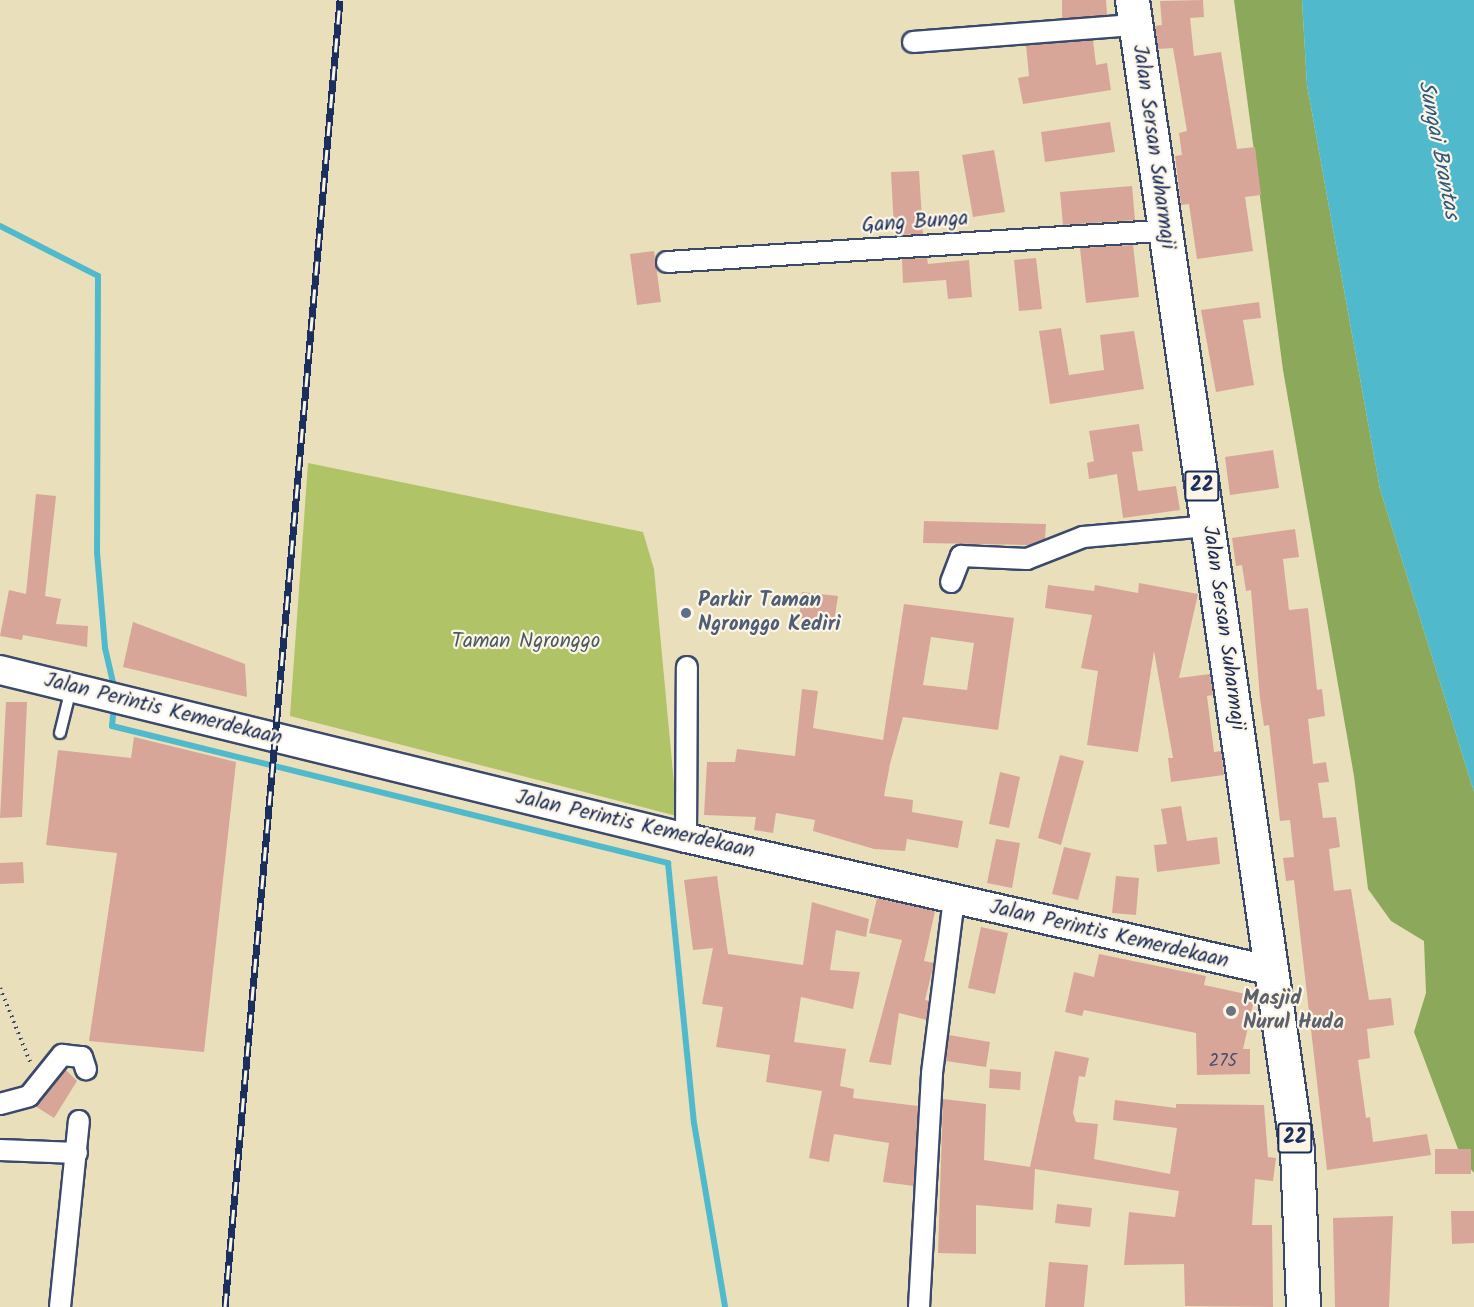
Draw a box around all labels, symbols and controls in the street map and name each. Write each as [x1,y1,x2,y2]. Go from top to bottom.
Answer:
street label: Jalan Sersan Suharmaji [1126,43,1180,251]
water label: Sungai Brantas [1412,79,1464,221]
street label: Gang Bunga [861,207,969,239]
road number: 22 [1184,469,1220,503]
street label: Jalan Sersan Suharmaji [1196,524,1250,732]
place label: Parkir Taman Ngronggo Kediri [698,588,841,638]
marker: Parkir Taman Ngronggo Kediri [679,606,693,620]
park label: Taman Ngronggo [452,629,600,655]
street label: Jalan Perintis Kemerdekaan [41,668,285,752]
street label: Jalan Perintis Kemerdekaan [513,785,757,865]
street label: Jalan Perintis Kemerdekaan [987,895,1231,975]
place label: Masjid Nurul Huda [1243,986,1344,1036]
marker: Masjid Nurul Huda [1224,1004,1238,1018]
house number: 275 [1209,1051,1237,1073]
road number: 22 [1277,1121,1313,1155]

